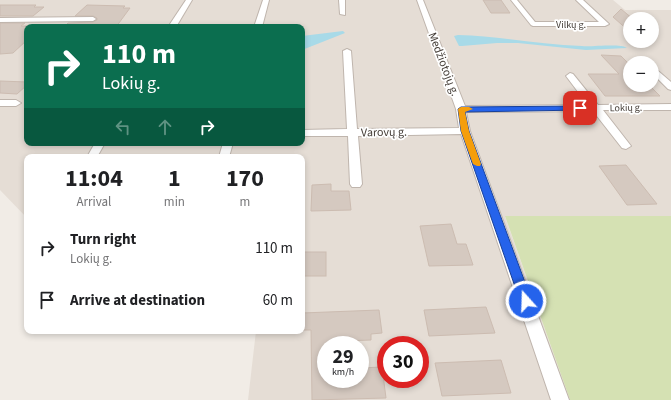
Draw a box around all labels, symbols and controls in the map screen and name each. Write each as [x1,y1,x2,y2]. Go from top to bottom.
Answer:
map controls [623,12,659,92]
button: + [623,12,659,48]
street label: Vilkų g. [556,18,586,32]
street label: Medžiotojų g. [424,30,463,99]
text: 110 m [102,34,176,74]
icon: right [36,40,88,92]
button: − [623,56,659,92]
text: Lokių g. [102,71,161,96]
pin [563,91,597,125]
icon: arrive [569,97,591,119]
street label: Lokių g. [610,101,642,115]
icon: left [112,116,134,138]
icon: ahead [154,116,176,138]
icon: right [196,116,218,138]
street label: Varovų g. [361,124,407,141]
text: 11:04 [65,161,123,196]
text: 1 [168,161,181,196]
text: 170 [226,161,264,196]
text: Arrival [76,193,111,211]
text: min [164,193,185,211]
text: m [240,193,250,211]
text: Turn right [70,229,136,250]
icon: right [36,237,58,259]
text: 110 m [255,238,293,259]
text: Lokių g. [70,250,112,268]
position arrow [505,280,547,322]
icon: arrive [36,289,58,311]
text: Arrive at destination [70,290,205,311]
text: 60 m [263,290,293,311]
speed limit sign: 30 [377,336,429,388]
text: 29 [332,343,354,371]
text: km/h [332,365,354,379]

